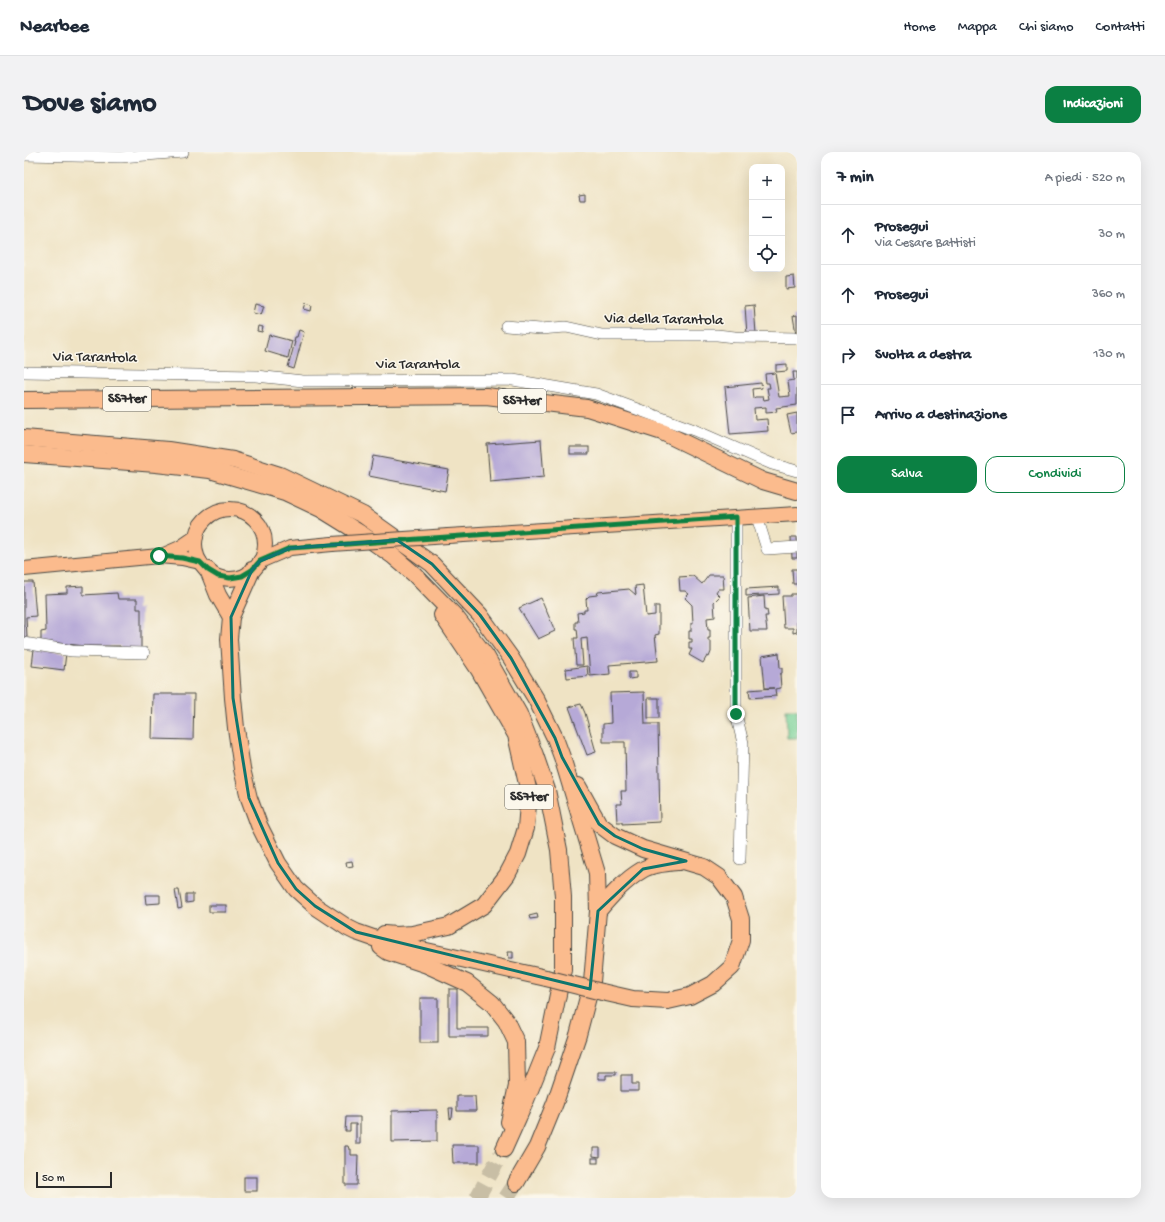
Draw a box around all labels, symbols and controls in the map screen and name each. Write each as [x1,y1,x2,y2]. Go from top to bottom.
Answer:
text: Nearbee [20,16,89,39]
text: Home [903,19,936,36]
text: Mappa [958,19,997,36]
text: Chi siamo [1019,19,1074,36]
text: Contatti [1096,19,1145,36]
button: Indicazioni [1045,86,1141,123]
text: Dove siamo [24,88,157,121]
map controls [749,164,785,272]
button: + [749,164,785,200]
text: 7 min [837,168,874,188]
text: A piedi · 520 m [1045,171,1125,186]
button: − [749,200,785,236]
text: Prosegui [875,218,928,236]
icon: ahead [837,224,859,246]
text: 30 m [1099,227,1125,242]
button: locate [749,236,785,272]
text: Via Cesare Battisti [875,236,976,251]
icon: ahead [837,284,859,306]
text: Prosegui [875,286,928,304]
text: 360 m [1092,287,1125,302]
street label: Via della Tarantola [603,310,724,330]
icon: right [837,344,859,366]
text: Svolta a destra [875,346,971,364]
text: 130 m [1093,347,1125,362]
street label: Via Tarantola [52,348,138,368]
street label: Via Tarantola [375,356,461,374]
road number: SS7ter [103,387,151,411]
road number: SS7ter [498,389,546,413]
icon: arrive [837,404,859,426]
text: Arrivo a destinazione [875,406,1007,424]
button: Salva [837,456,977,493]
button: Condividi [985,456,1125,493]
route start [150,547,168,565]
route end [727,705,745,723]
road number: SS7ter [505,785,553,809]
scale bar [36,1170,112,1189]
text: 50 m [42,1173,64,1185]

